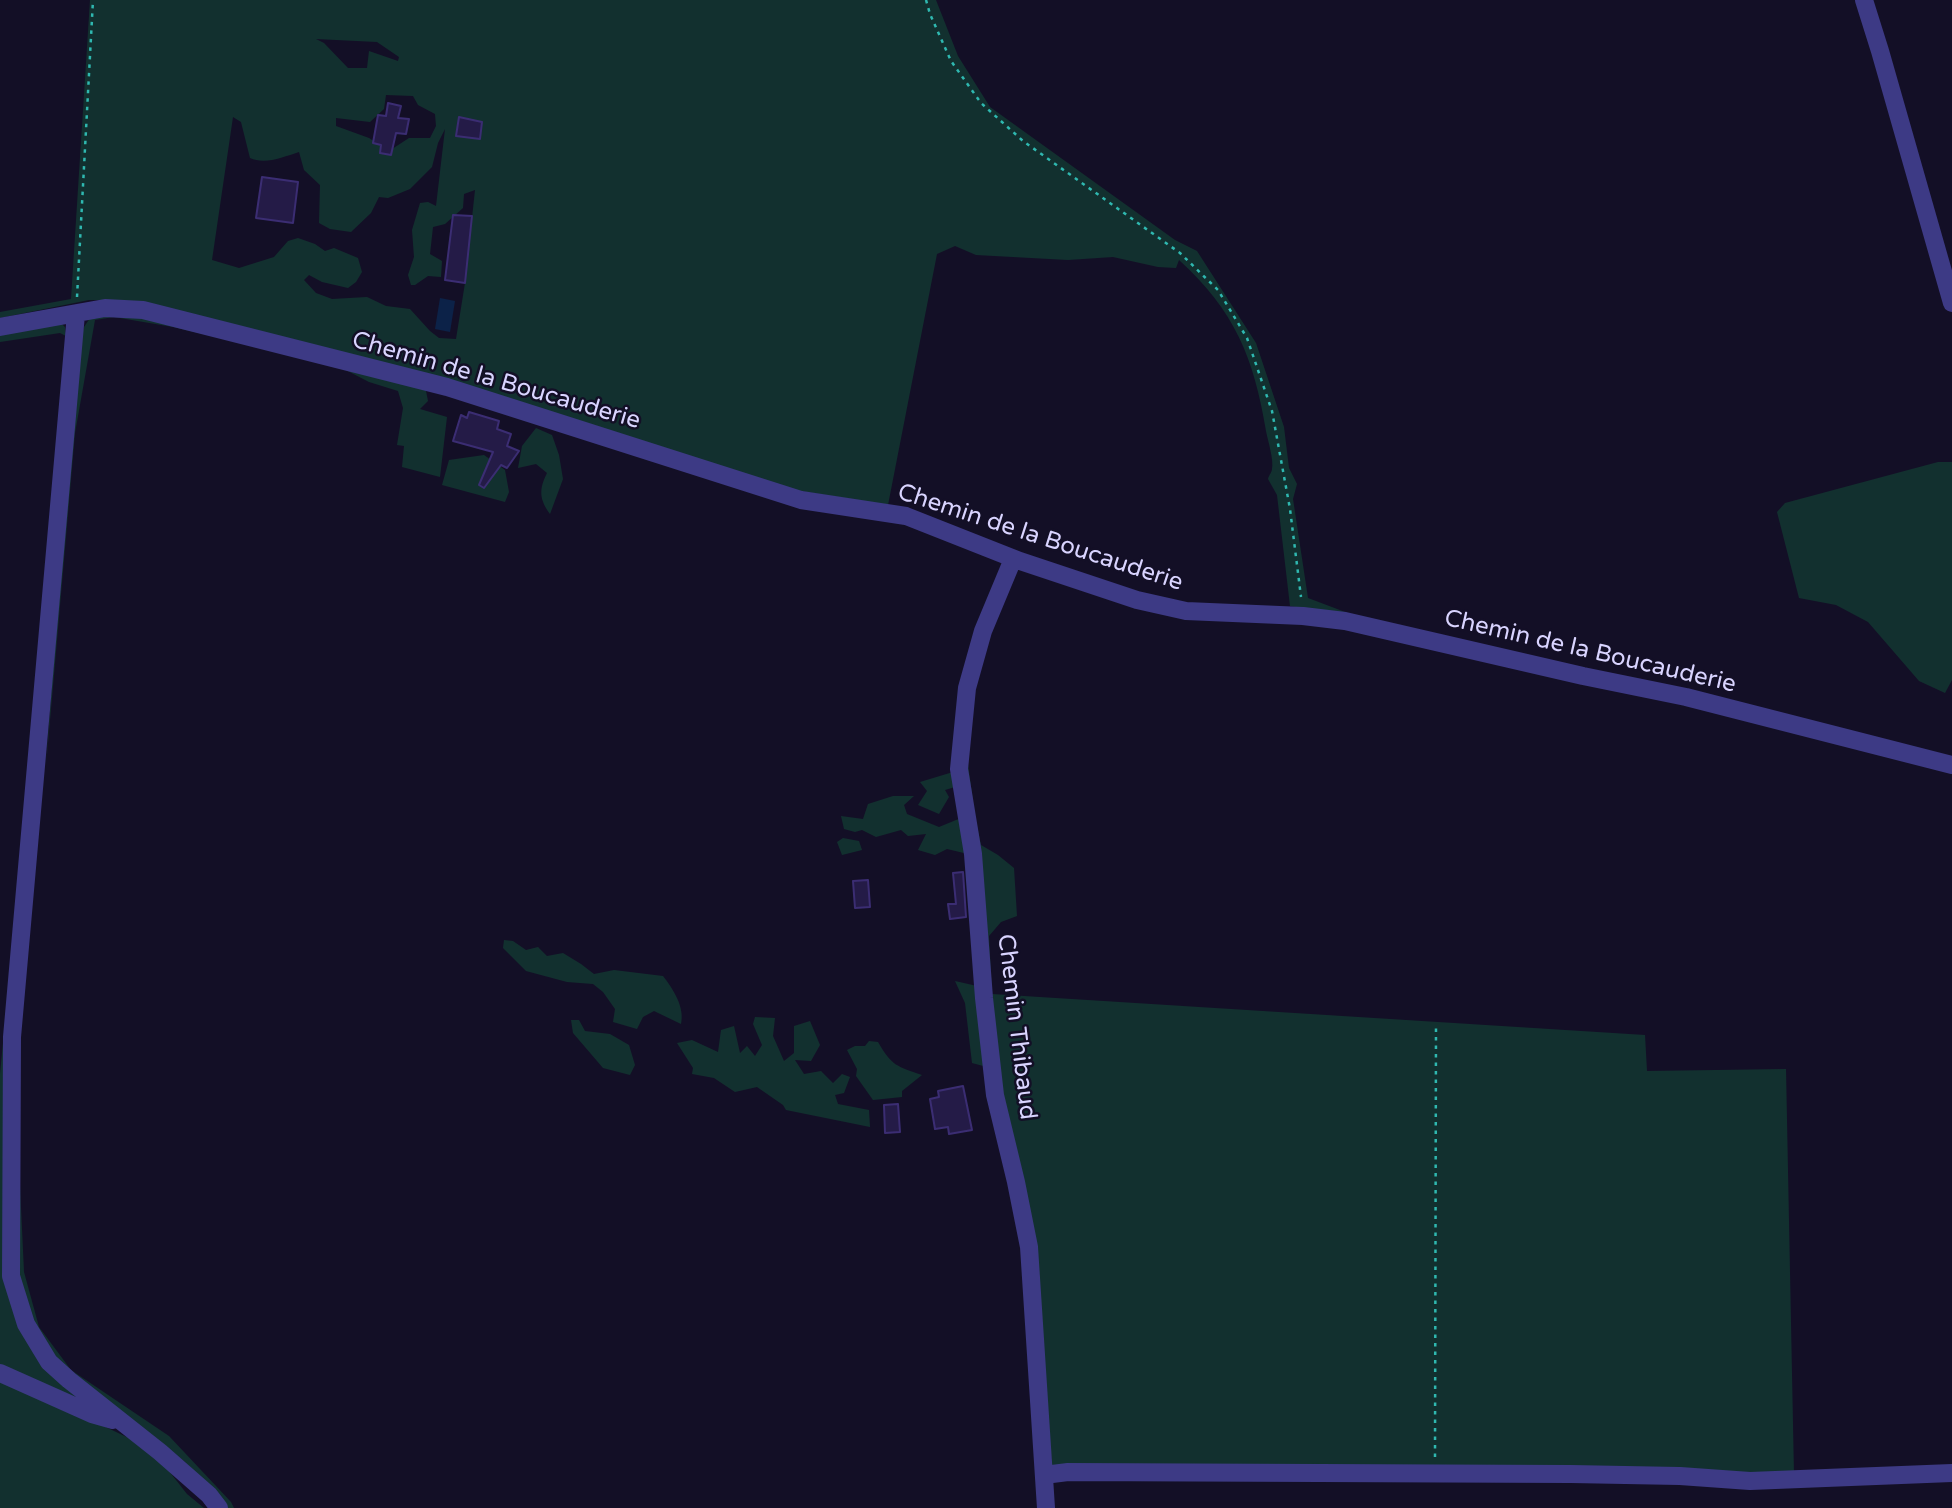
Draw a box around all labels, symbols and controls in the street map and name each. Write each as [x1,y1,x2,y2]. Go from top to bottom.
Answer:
street label: Chemin de la Boucauderie [349,326,643,436]
street label: Chemin de la Boucauderie [894,478,1186,598]
street label: Chemin de la Boucauderie [1441,604,1739,700]
street label: Chemin Thibaud [990,932,1042,1122]

